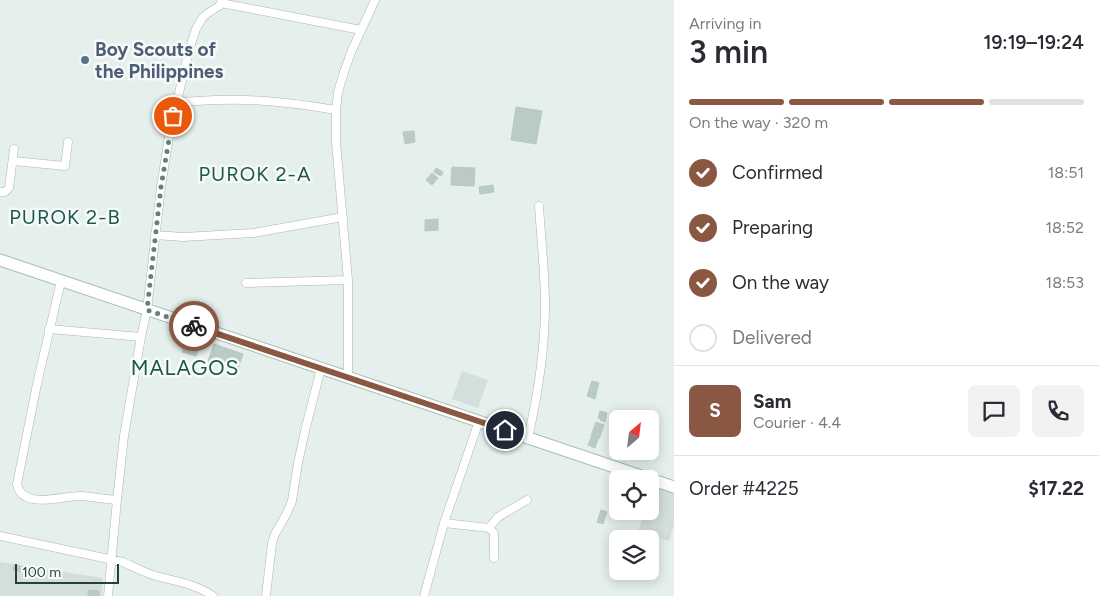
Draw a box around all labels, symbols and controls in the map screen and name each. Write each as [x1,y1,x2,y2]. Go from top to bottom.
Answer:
text: Arriving in [689,14,761,33]
text: 19:19–19:24 [983,31,1084,54]
text: 3 min [689,33,768,71]
place label: Boy Scouts of the Philippines [95,38,224,83]
marker: Boy Scouts of the Philippines [79,54,91,66]
pin [152,95,194,137]
icon: bag [159,102,187,130]
text: On the way · 320 m [689,113,828,132]
icon: check [689,159,717,187]
text: Confirmed [732,161,823,184]
district label: PUROK 2-A [199,162,311,186]
text: 18:51 [1048,163,1084,182]
district label: PUROK 2-B [9,205,121,229]
icon: check [689,214,717,242]
text: Preparing [732,216,813,239]
text: 18:52 [1045,218,1084,237]
icon: check [689,269,717,297]
text: On the way [732,271,829,294]
text: 18:53 [1046,273,1084,292]
courier [169,301,219,351]
icon: bike [180,312,208,340]
text: Delivered [732,326,812,349]
district label: MALAGOS [131,355,239,380]
button: chat [968,385,1020,437]
button: phone [1032,385,1084,437]
text: Sam [753,390,791,413]
text: S [709,399,721,422]
pin [484,409,526,451]
north arrow [609,410,659,460]
map controls [609,410,659,580]
text: Courier · 4.4 [753,413,841,432]
icon: home [491,416,519,444]
button: locate [609,470,659,520]
text: Order #4225 [689,477,799,500]
text: $17.22 [1028,477,1084,500]
button: layers [609,530,659,580]
scale bar [15,561,119,584]
text: 100 m [22,564,61,581]

